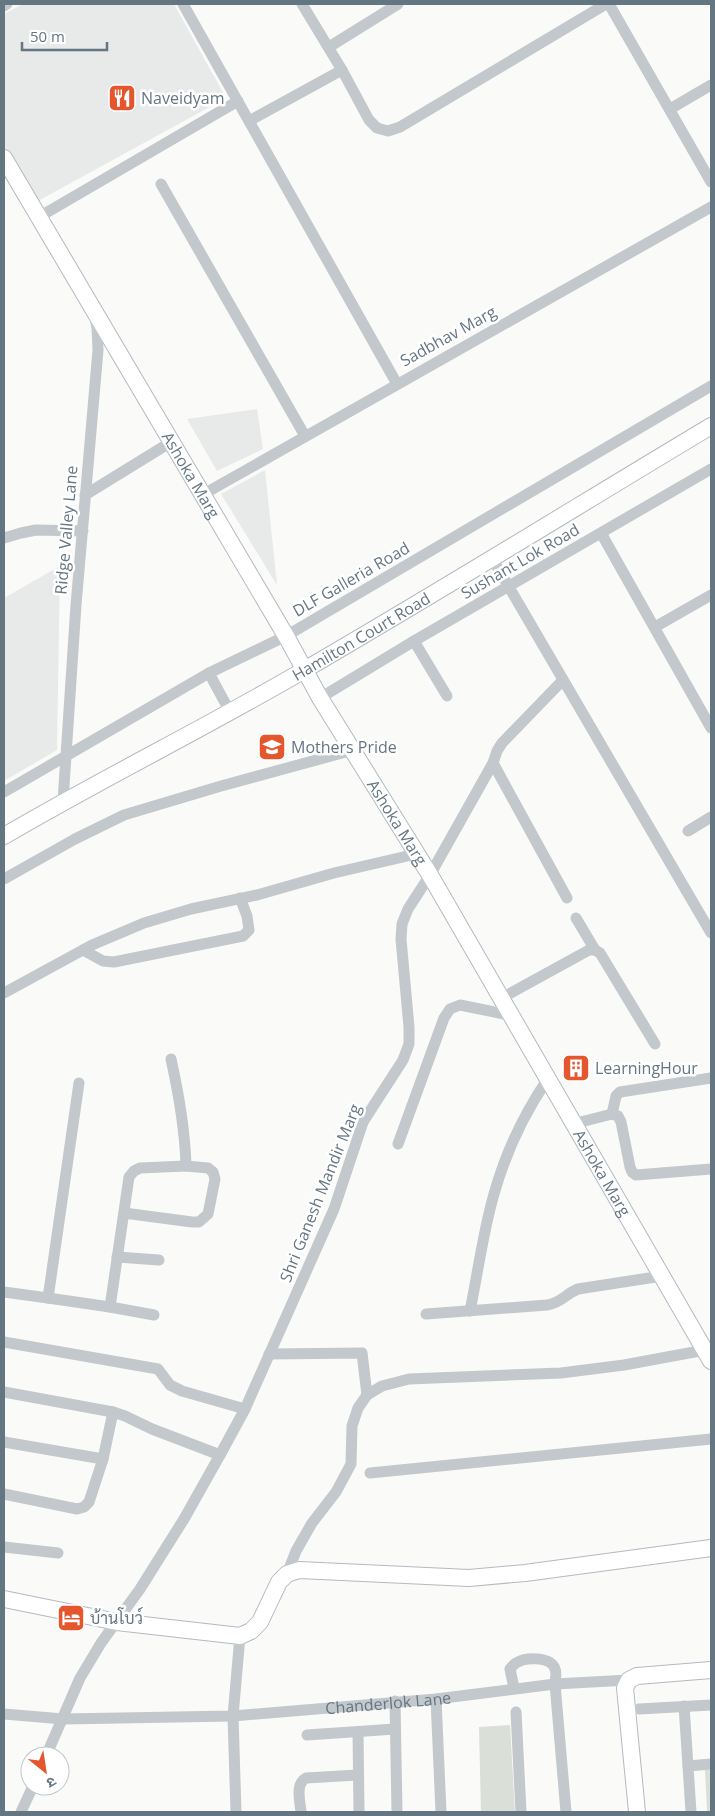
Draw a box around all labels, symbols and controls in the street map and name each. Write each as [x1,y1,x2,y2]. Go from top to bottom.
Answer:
scale bar [22,20,108,52]
text: 50 m [30,26,65,46]
restaurant icon: Naveidyam [107,83,137,113]
place label: Naveidyam [141,87,224,109]
street label: Sadbhav Marg [396,300,500,371]
street label: Ashoka Marg [157,428,225,523]
street label: Ridge Valley Lane [49,465,83,595]
street label: Sushant Lok Road [457,518,583,604]
street label: DLF Galleria Road [288,537,414,621]
street label: Hamilton Court Road [288,587,434,686]
school or university icon: Mothers Pride [257,732,287,762]
place label: Mothers Pride [291,736,397,758]
street label: Ashoka Marg [362,775,432,870]
building icon: LearningHour [561,1053,591,1083]
place label: LearningHour [595,1057,698,1079]
street label: Shri Ganesh Mandir Marg [274,1100,366,1285]
street label: Ashoka Marg [568,1125,636,1221]
hotel icon: บ้านโบว์ [56,1603,86,1633]
place label: บ้านโบว์ [90,1606,143,1629]
street label: Chanderlok Lane [324,1686,452,1719]
north arrow [20,1746,70,1796]
text: उ [43,1772,60,1793]

